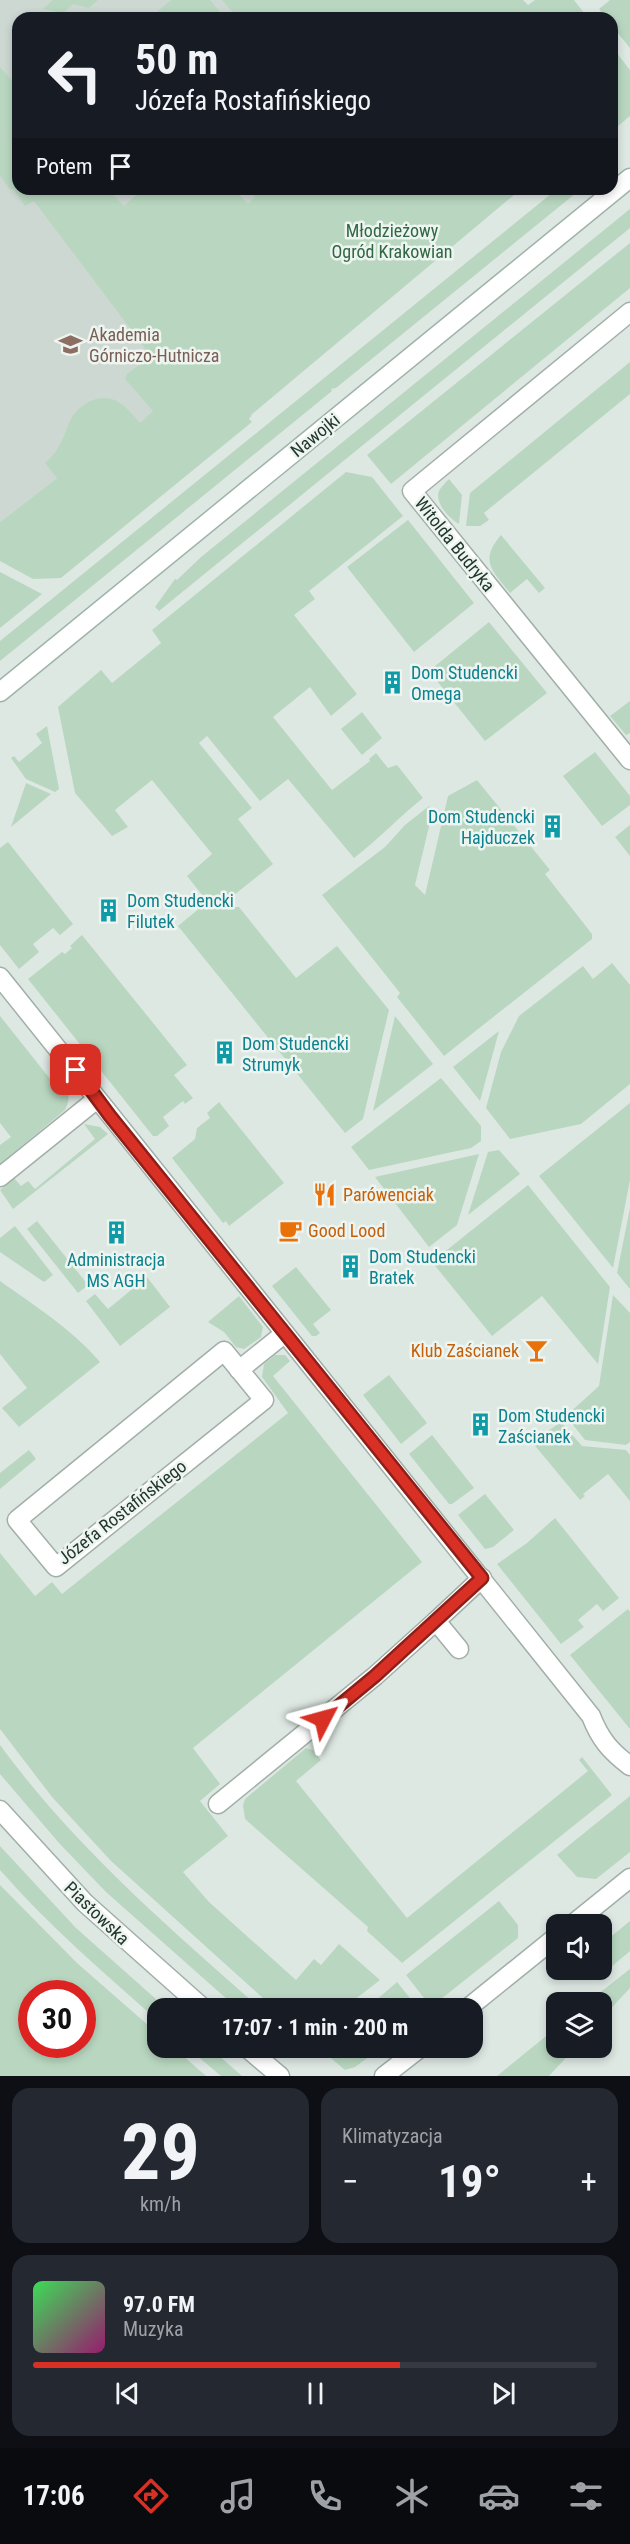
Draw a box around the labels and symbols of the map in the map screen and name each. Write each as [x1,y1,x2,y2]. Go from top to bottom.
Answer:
park label: Młodzieżowy Ogród Krakowian [332,220,453,262]
place label: Akademia Górniczo-Hutnicza [89,324,219,366]
school or university icon: Akademia Górniczo-Hutnicza [58,331,84,357]
street label: Nawojki [286,409,344,461]
street label: Witolda Budryka [411,493,499,595]
place label: Dom Studencki Omega [411,662,518,704]
building icon: Dom Studencki Omega [380,669,406,695]
place label: Dom Studencki Hajduczek [428,806,535,848]
building icon: Dom Studencki Hajduczek [540,813,566,839]
place label: Dom Studencki Filutek [127,890,234,932]
building icon: Dom Studencki Filutek [96,897,122,923]
place label: Dom Studencki Strumyk [242,1033,349,1075]
building icon: Dom Studencki Strumyk [211,1040,237,1066]
pin [50,1044,101,1095]
restaurant icon: Parówenciak [312,1181,338,1207]
place label: Parówenciak [343,1184,434,1205]
cafe icon: Good Lood [277,1217,303,1243]
building icon: Administracja MS AGH [103,1220,129,1246]
place label: Good Lood [308,1220,385,1241]
place label: Dom Studencki Bratek [369,1246,476,1288]
place label: Administracja MS AGH [67,1249,165,1291]
building icon: Dom Studencki Bratek [338,1253,364,1279]
bar icon: Klub Zaścianek [524,1337,550,1363]
place label: Klub Zaścianek [411,1340,519,1361]
place label: Dom Studencki Zaścianek [498,1405,605,1447]
building icon: Dom Studencki Zaścianek [467,1412,493,1438]
street label: Józefa Rostafińskiego [54,1455,190,1569]
position arrow [291,1687,355,1751]
street label: Piastowska [60,1877,134,1949]
speed limit sign: 30 [18,1980,96,2058]

